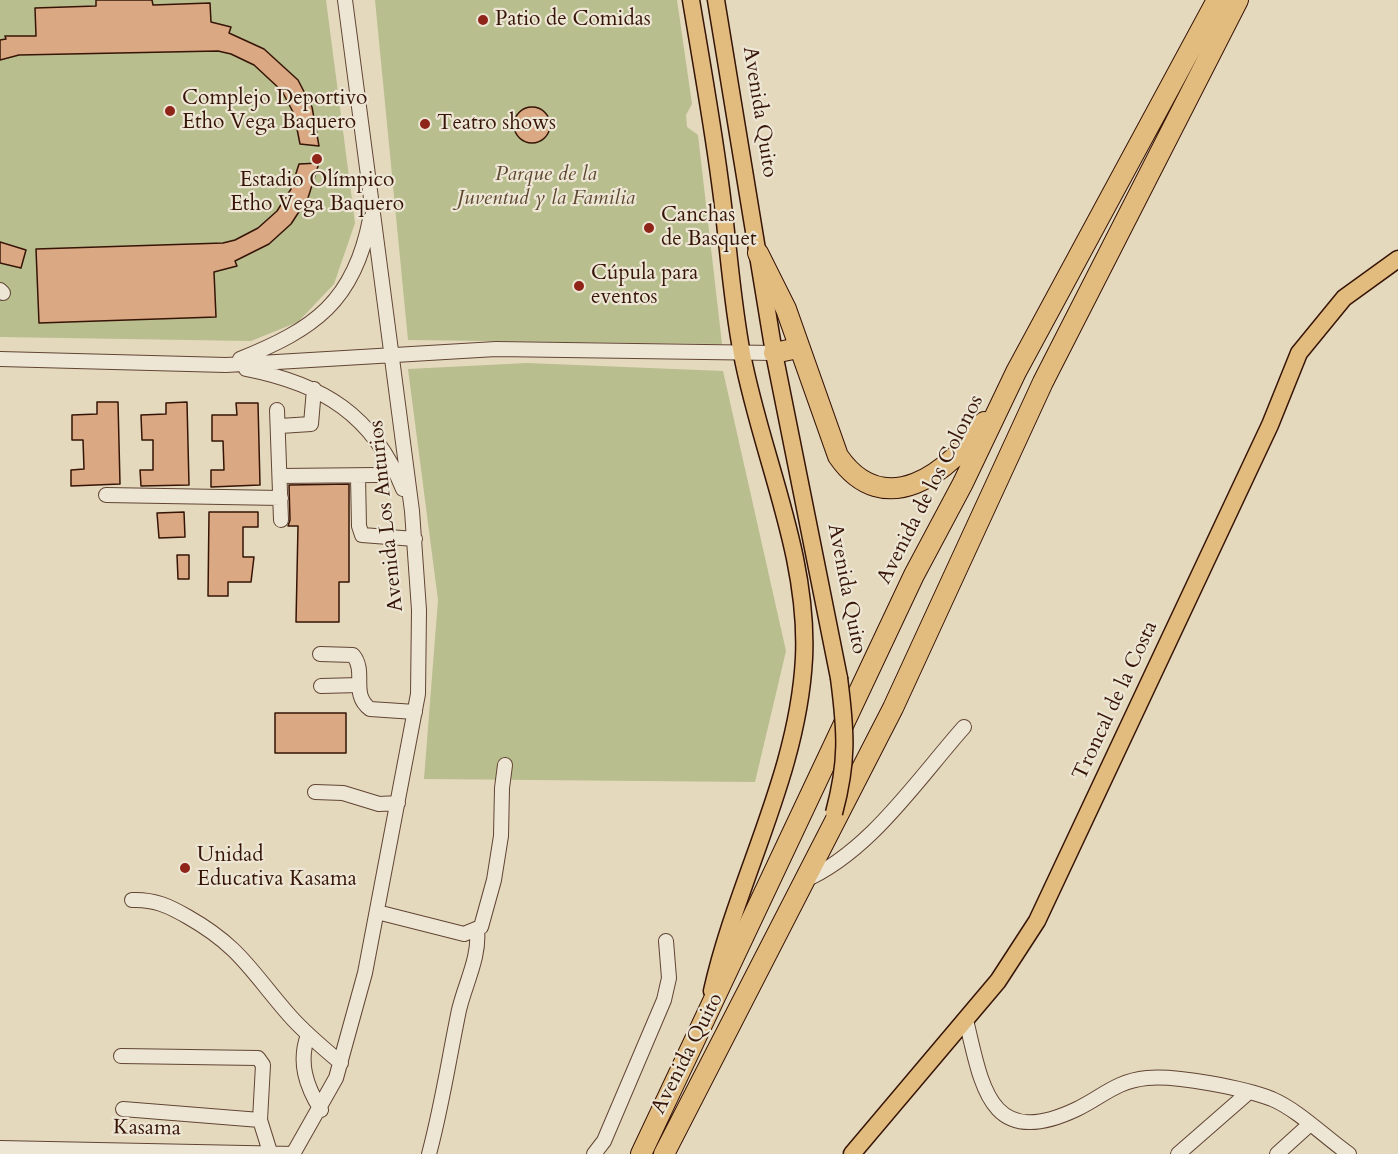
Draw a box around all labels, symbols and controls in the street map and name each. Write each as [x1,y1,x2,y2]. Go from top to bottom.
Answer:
place label: Patio de Comidas [495,7,651,33]
marker: Patio de Comidas [476,13,490,27]
street label: Avenida Quito [736,45,782,179]
place label: Complejo Deportivo Etho Vega Baquero [182,86,367,136]
marker: Complejo Deportivo Etho Vega Baquero [163,104,177,118]
place label: Teatro shows [437,111,556,137]
marker: Teatro shows [418,117,432,131]
marker: Estadio Olímpico Etho Vega Baquero [310,152,324,166]
park label: Parque de la Juventud y la Familia [457,162,635,212]
place label: Estadio Olímpico Etho Vega Baquero [230,168,404,218]
place label: Canchas de Basquet [661,203,757,253]
marker: Canchas de Basquet [642,221,656,235]
place label: Cúpula para eventos [591,261,698,311]
marker: Cúpula para eventos [572,279,586,293]
street label: Avenida de los Colonos [872,391,990,589]
street label: Avenida Los Anturios [364,419,410,613]
street label: Avenida Quito [821,522,871,656]
street label: Troncal de la Costa [1068,617,1164,785]
place label: Unidad Educativa Kasama [197,843,357,893]
marker: Unidad Educativa Kasama [178,861,192,875]
street label: Avenida Quito [647,989,729,1119]
street label: Kasama [113,1116,181,1142]

